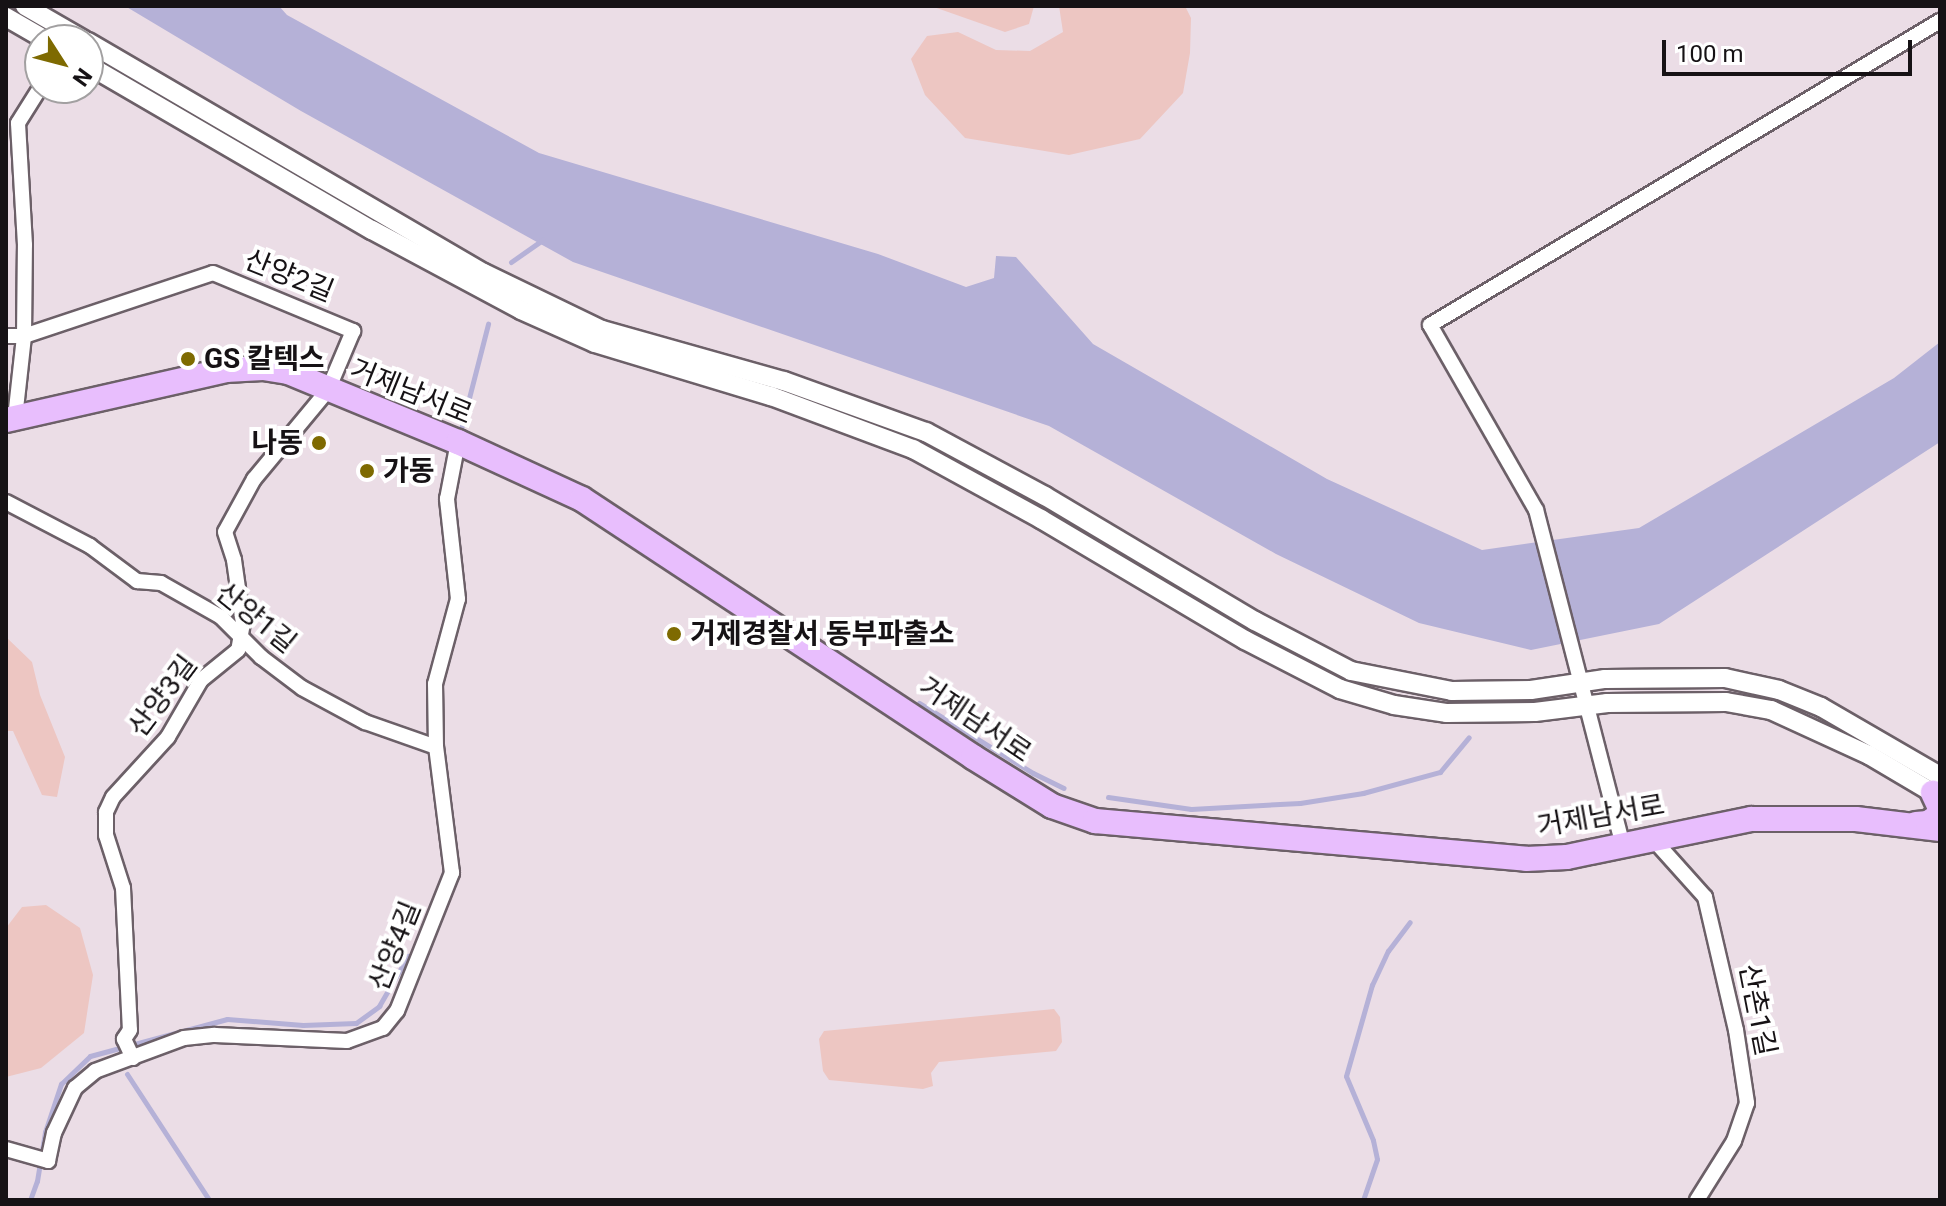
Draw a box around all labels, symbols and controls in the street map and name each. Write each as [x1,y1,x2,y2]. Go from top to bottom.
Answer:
north arrow [24,24,104,104]
scale bar [1666,24,1916,74]
text: 100 m [1676,40,1743,68]
text: N [68,64,97,91]
street label: 산양2길 [240,243,338,309]
place label: GS 칼텍스 [204,342,325,376]
marker: GS 칼텍스 [179,350,197,368]
street label: 거제남서로 [345,352,477,432]
place label: 나동 [251,426,303,460]
marker: 나동 [310,434,328,452]
place label: 가동 [383,454,435,488]
marker: 가동 [358,462,376,480]
street label: 산양1길 [209,576,303,660]
place label: 거제경찰서 동부파출소 [690,617,955,651]
marker: 거제경찰서 동부파출소 [665,625,683,643]
street label: 산양3길 [122,649,204,743]
street label: 거제남서로 [912,670,1038,770]
street label: 거제남서로 [1535,788,1667,844]
street label: 산양4길 [362,897,428,995]
street label: 산촌1길 [1732,961,1782,1059]

